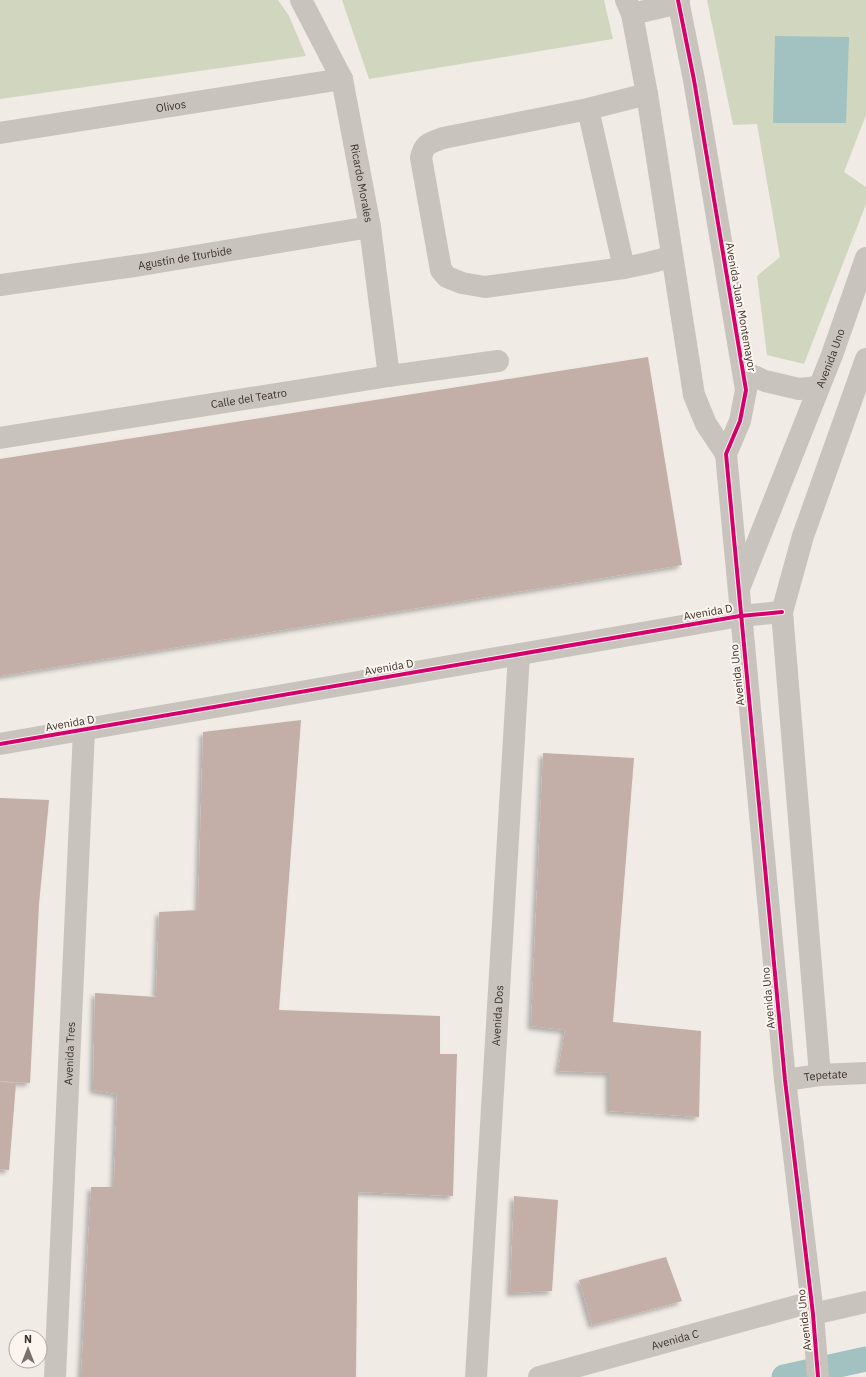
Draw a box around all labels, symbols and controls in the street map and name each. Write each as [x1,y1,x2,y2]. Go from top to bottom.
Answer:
street label: Olivos [155,97,187,115]
street label: Ricardo Morales [347,143,376,224]
street label: Avenida Juan Montemayor [723,241,759,373]
street label: Agustín de Iturbide [137,243,233,272]
street label: Avenida Uno [813,327,848,390]
street label: Calle del Teatro [210,385,288,411]
street label: Avenida D [682,601,734,623]
street label: Avenida Uno [727,643,747,707]
street label: Avenida D [363,656,415,678]
street label: Avenida D [44,712,96,734]
street label: Avenida Uno [758,967,778,1029]
street label: Avenida Dos [489,985,506,1047]
street label: Avenida Tres [61,1021,78,1085]
street label: Tepetate [803,1067,848,1084]
street label: Avenida Uno [794,1288,814,1352]
street label: Avenida C [649,1326,701,1353]
north arrow [8,1329,48,1369]
text: N [24,1332,32,1346]

